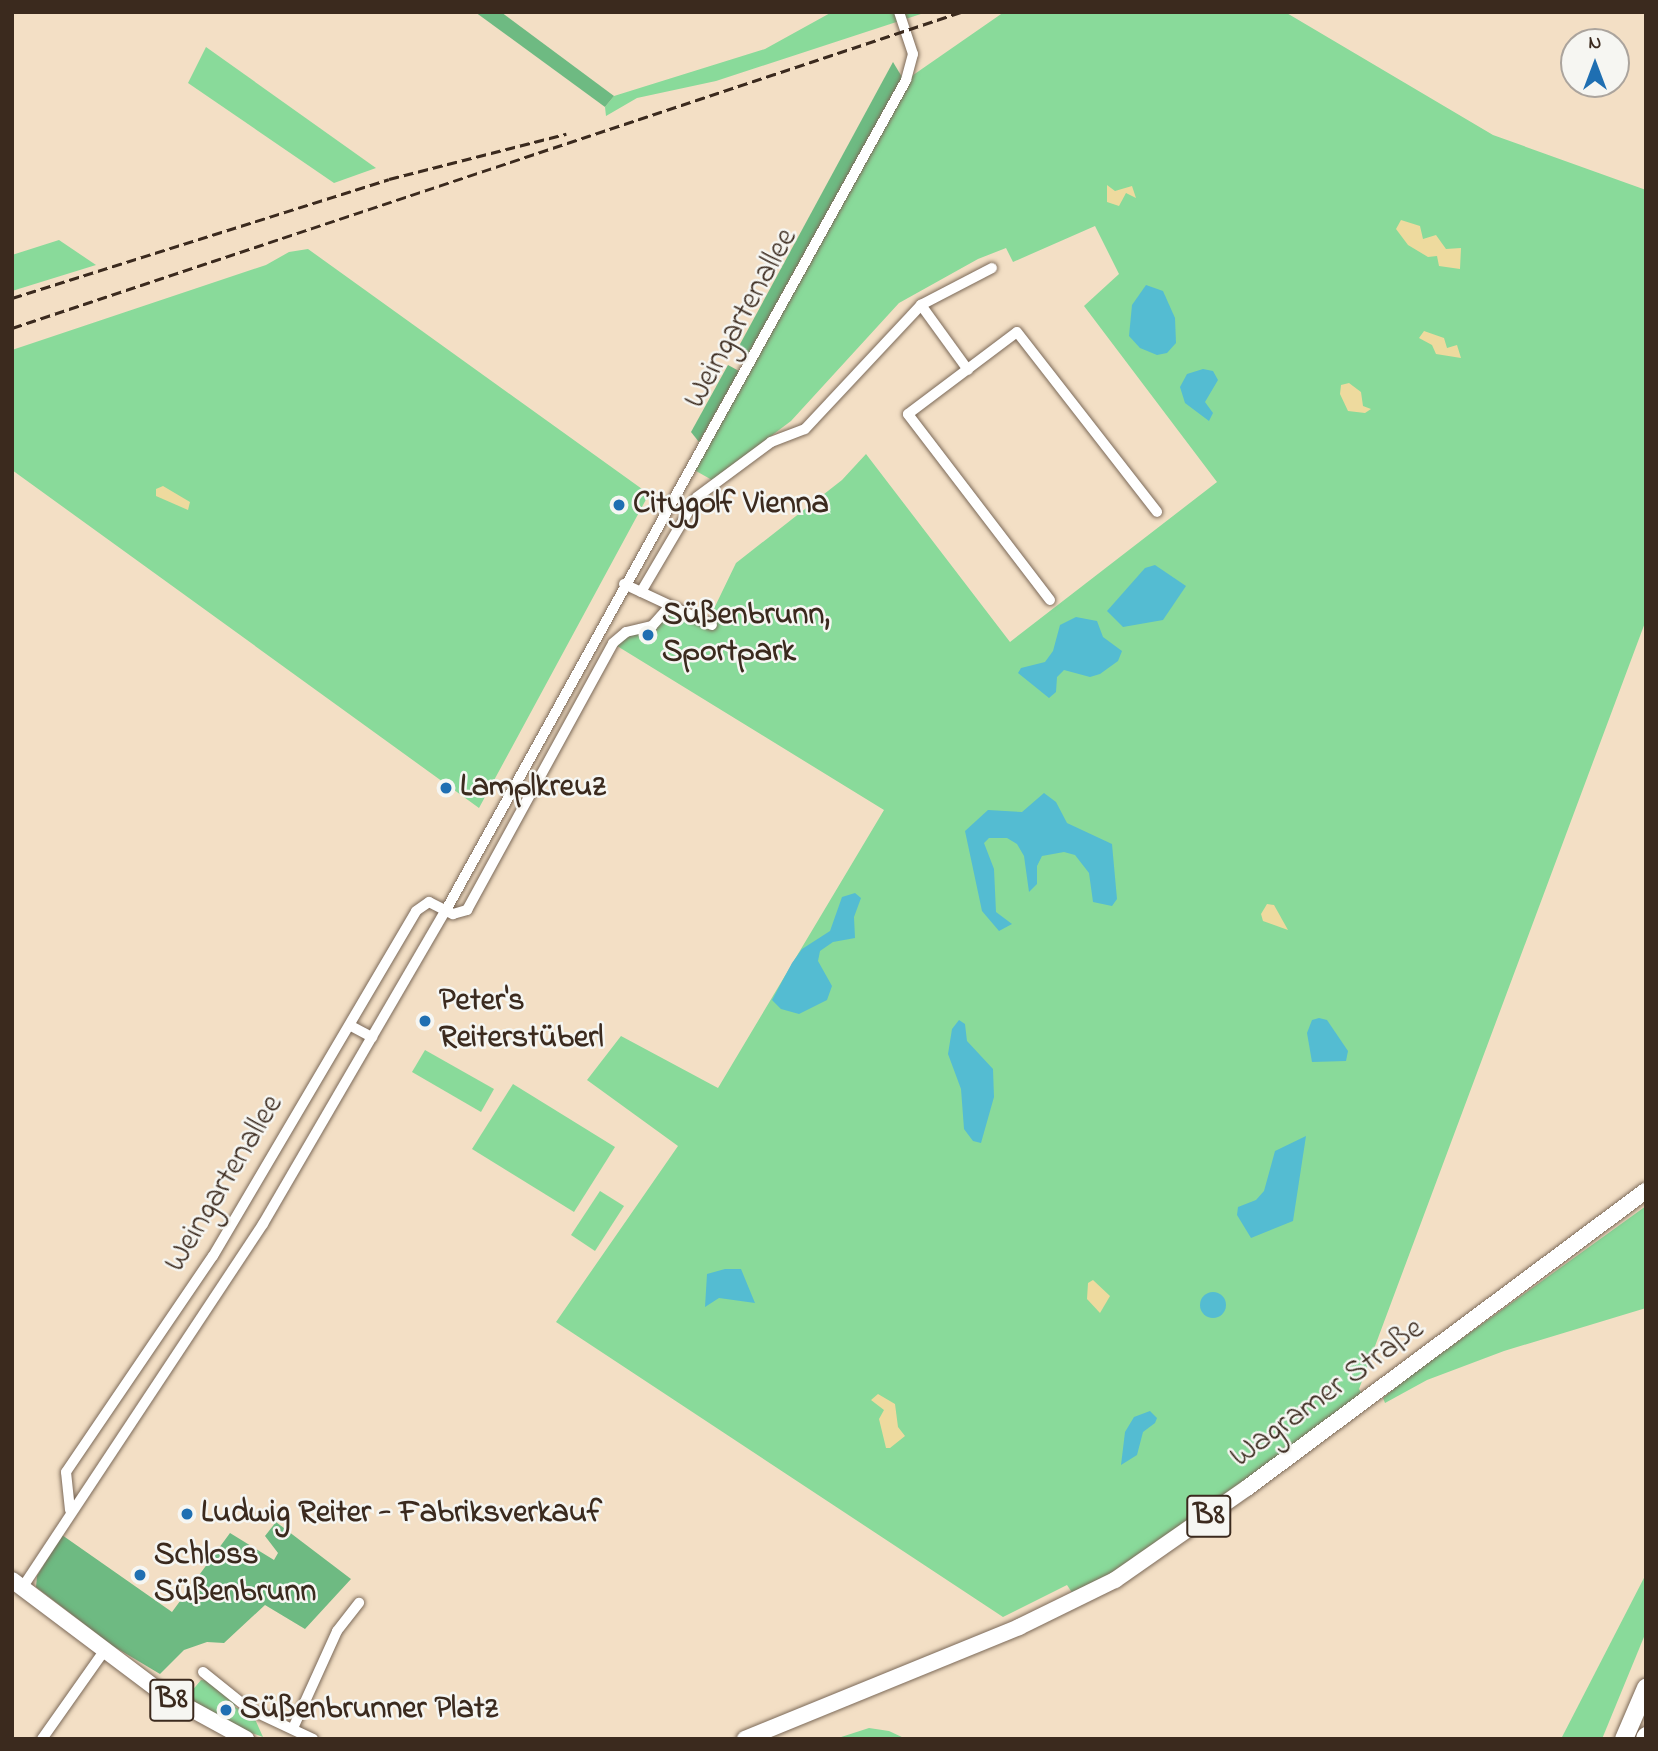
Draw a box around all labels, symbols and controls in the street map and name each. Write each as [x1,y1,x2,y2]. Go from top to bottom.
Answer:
north arrow [1560,28,1630,98]
text: N [1589,30,1601,57]
street label: Weingartenallee [677,222,807,416]
place label: Citygolf Vienna [633,486,829,524]
marker: Citygolf Vienna [611,497,627,513]
place label: Süßenbrunn, Sportpark [662,598,830,673]
marker: Süßenbrunn, Sportpark [640,627,656,643]
place label: Lamplkreuz [460,769,606,807]
marker: Lamplkreuz [438,780,454,796]
place label: Peter's Reiterstüberl [439,984,604,1059]
marker: Peter's Reiterstüberl [417,1013,433,1029]
street label: Weingartenallee [157,1088,293,1280]
street label: Wagramer Straße [1224,1311,1432,1477]
road number: B8 [1186,1490,1232,1542]
place label: Ludwig Reiter - Fabriksverkauf [201,1495,602,1533]
marker: Ludwig Reiter - Fabriksverkauf [179,1506,195,1522]
place label: Schloss Süßenbrunn [154,1538,316,1613]
marker: Schloss Süßenbrunn [132,1567,148,1583]
road number: B8 [149,1674,195,1726]
place label: Süßenbrunner Platz [240,1691,498,1729]
marker: Süßenbrunner Platz [218,1702,234,1718]

